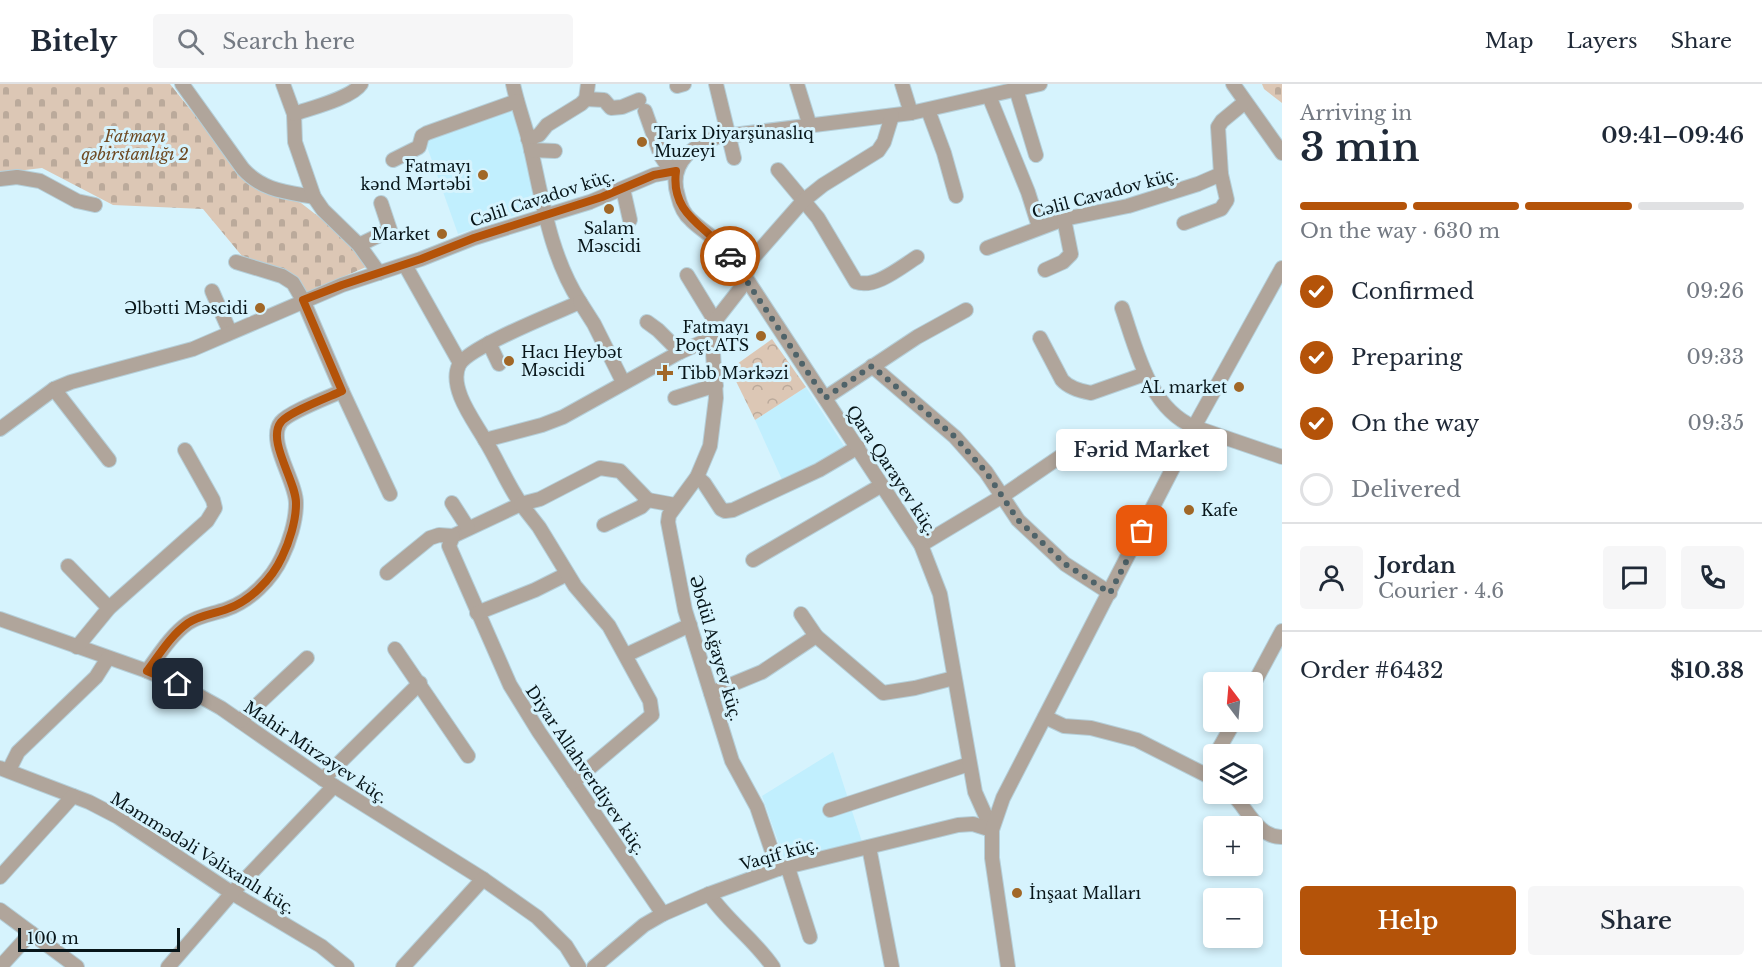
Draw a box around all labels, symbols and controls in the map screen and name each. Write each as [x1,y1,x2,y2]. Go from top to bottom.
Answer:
search box [153,14,573,68]
text: Bitely [30,24,117,59]
icon: search [174,25,207,58]
text: Search here [222,28,355,55]
text: Map [1485,28,1534,54]
text: Layers [1567,28,1638,54]
text: Share [1671,28,1732,54]
text: Arriving in [1300,101,1412,125]
text: 09:41–09:46 [1601,122,1744,149]
place label: Tarix Diyarşünaslıq Muzeyi [654,123,814,161]
text: 3 min [1300,123,1420,172]
park label: Fatmayı qəbirstanlığı 2 [81,126,189,164]
marker: Tarix Diyarşünaslıq Muzeyi [635,135,649,149]
place label: Fatmayı kənd Mərtəbi [360,156,472,194]
street label: Cəlil Cavadov küç. [1030,164,1180,222]
street label: Cəlil Cavadov küç. [467,165,617,231]
marker: Fatmayı kənd Mərtəbi [476,168,490,182]
marker: Salam Məscidi [602,202,616,216]
place label: Salam Məscidi [577,218,642,256]
text: On the way · 630 m [1300,219,1500,243]
place label: Market [372,224,430,244]
courier [700,226,760,286]
marker: Market [435,227,449,241]
icon: car [714,240,747,273]
icon: check [1300,275,1333,308]
text: Confirmed [1351,278,1474,305]
text: 09:26 [1686,279,1744,303]
place label: Əlbətti Məscidi [124,298,249,318]
marker: Əlbətti Məscidi [253,301,267,315]
place label: Fatmayı Poçt ATS [675,317,750,355]
marker: Fatmayı Poçt ATS [754,329,768,343]
icon: check [1300,341,1333,374]
place label: Hacı Heybət Məscidi [521,342,623,380]
text: Preparing [1351,344,1462,371]
text: 09:33 [1687,345,1744,369]
marker: Hacı Heybət Məscidi [502,354,516,368]
place label: Tibb Mərkəzi [678,363,789,383]
marker: Tibb Mərkəzi [656,364,674,382]
place label: AL market [1140,377,1227,397]
marker: AL market [1232,380,1246,394]
street label: Qara Qarayev küç. [842,401,942,539]
icon: check [1300,407,1333,440]
text: On the way [1351,410,1479,437]
text: 09:35 [1687,411,1744,435]
callout: Fərid Market [1056,429,1228,471]
text: Fərid Market [1073,438,1210,462]
text: Delivered [1351,476,1461,503]
place label: Kafe [1201,500,1238,520]
marker: Kafe [1182,503,1196,517]
pin [1116,505,1167,556]
icon: bag [1125,514,1158,547]
button: person [1300,546,1363,609]
button: chat [1603,546,1666,609]
button: phone [1681,546,1744,609]
text: Jordan [1378,552,1456,579]
street label: Əbdül Ağayev küç. [686,573,746,723]
text: Courier · 4.6 [1378,579,1504,603]
text: Order #6432 [1300,657,1444,684]
text: $10.38 [1670,657,1744,684]
pin [152,658,203,709]
icon: home [161,667,194,700]
north arrow [1203,672,1263,732]
map controls [1203,672,1263,948]
street label: Diyar Allahverdiyev küç. [522,681,650,859]
street label: Mahir Mirzəyev küç. [240,696,392,808]
button: layers [1203,744,1263,804]
street label: Məmmədəli Vəlixanlı küç. [107,788,299,918]
button: + [1203,816,1263,876]
street label: Vaqif küç. [737,833,820,875]
place label: İnşaat Malları [1029,883,1141,903]
marker: İnşaat Malları [1010,886,1024,900]
button: Help [1300,886,1516,955]
button: Share [1528,886,1744,955]
button: − [1203,888,1263,948]
scale bar [18,925,180,952]
text: 100 m [27,928,79,948]

